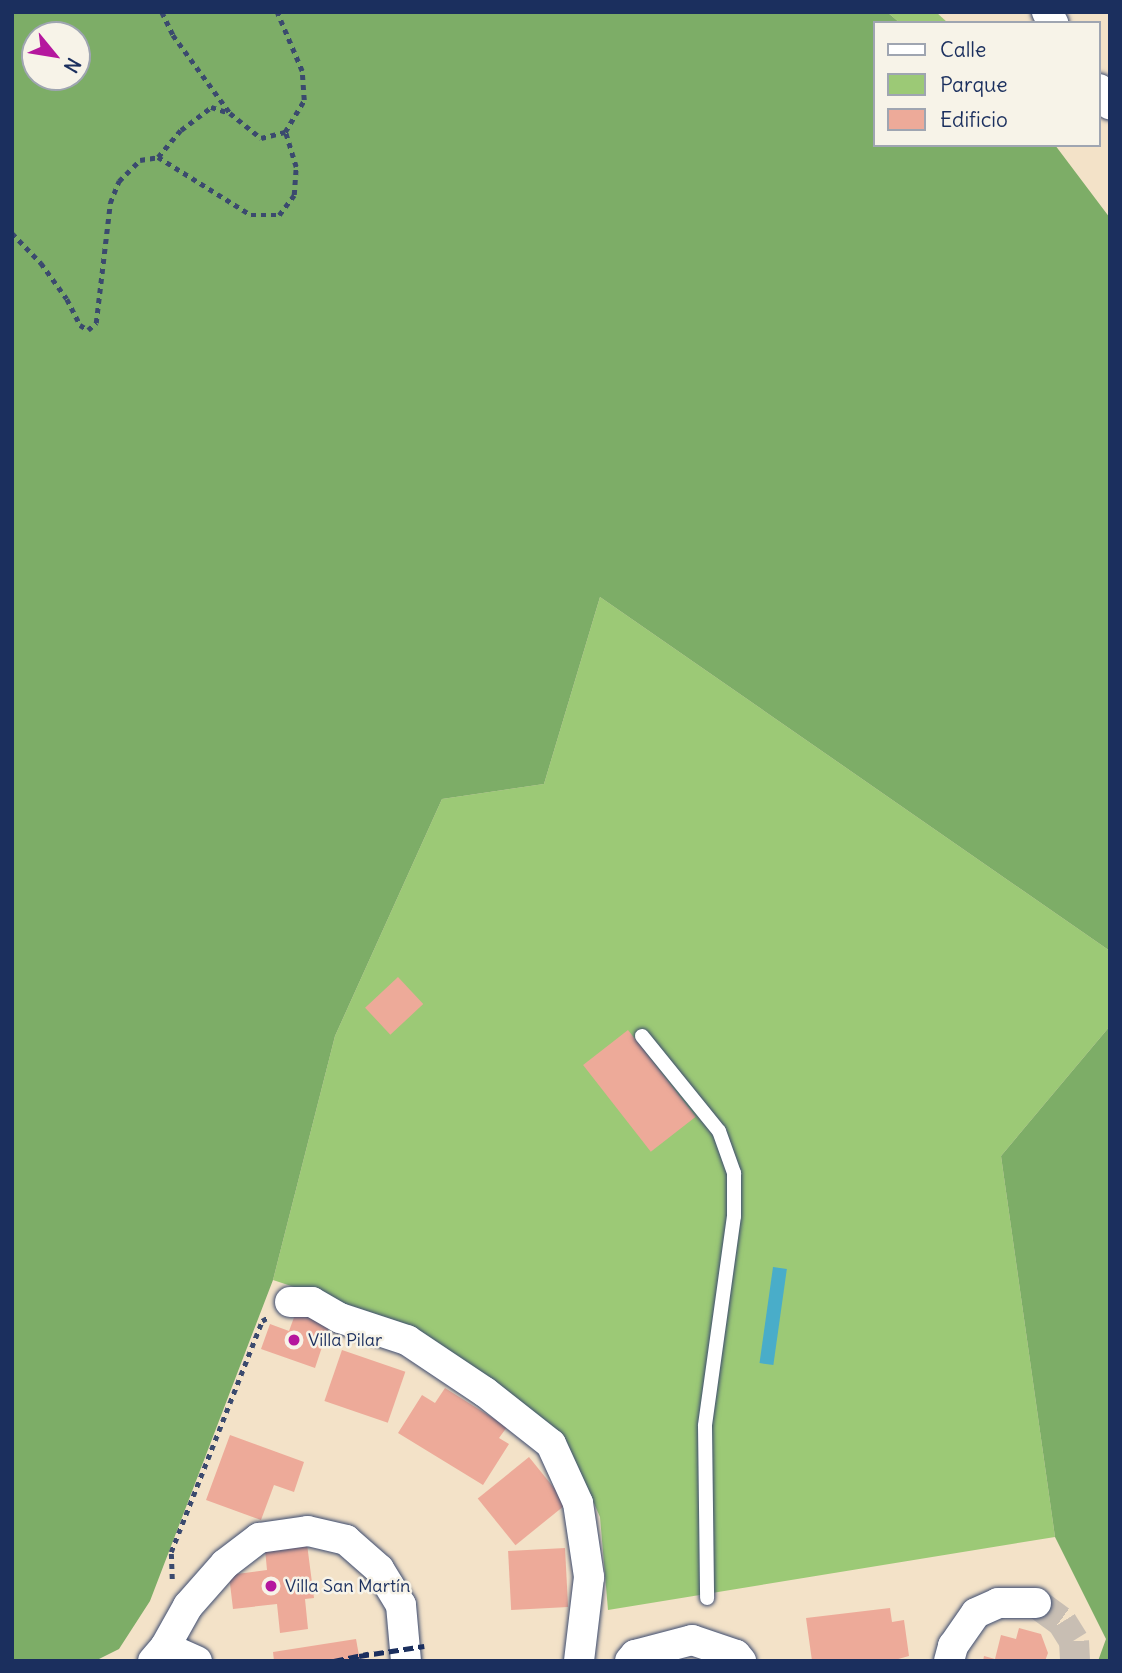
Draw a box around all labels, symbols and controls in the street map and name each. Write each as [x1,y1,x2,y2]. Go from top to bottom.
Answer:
north arrow [21,21,91,91]
legend [874,21,1101,147]
text: Calle [940,36,986,63]
text: N [59,54,86,77]
text: Parque [940,71,1008,98]
text: Edificio [940,106,1008,133]
place label: Villa Pilar [308,1329,382,1351]
marker: Villa Pilar [286,1332,302,1348]
place label: Villa San Martín [285,1575,411,1597]
marker: Villa San Martín [263,1578,279,1594]

